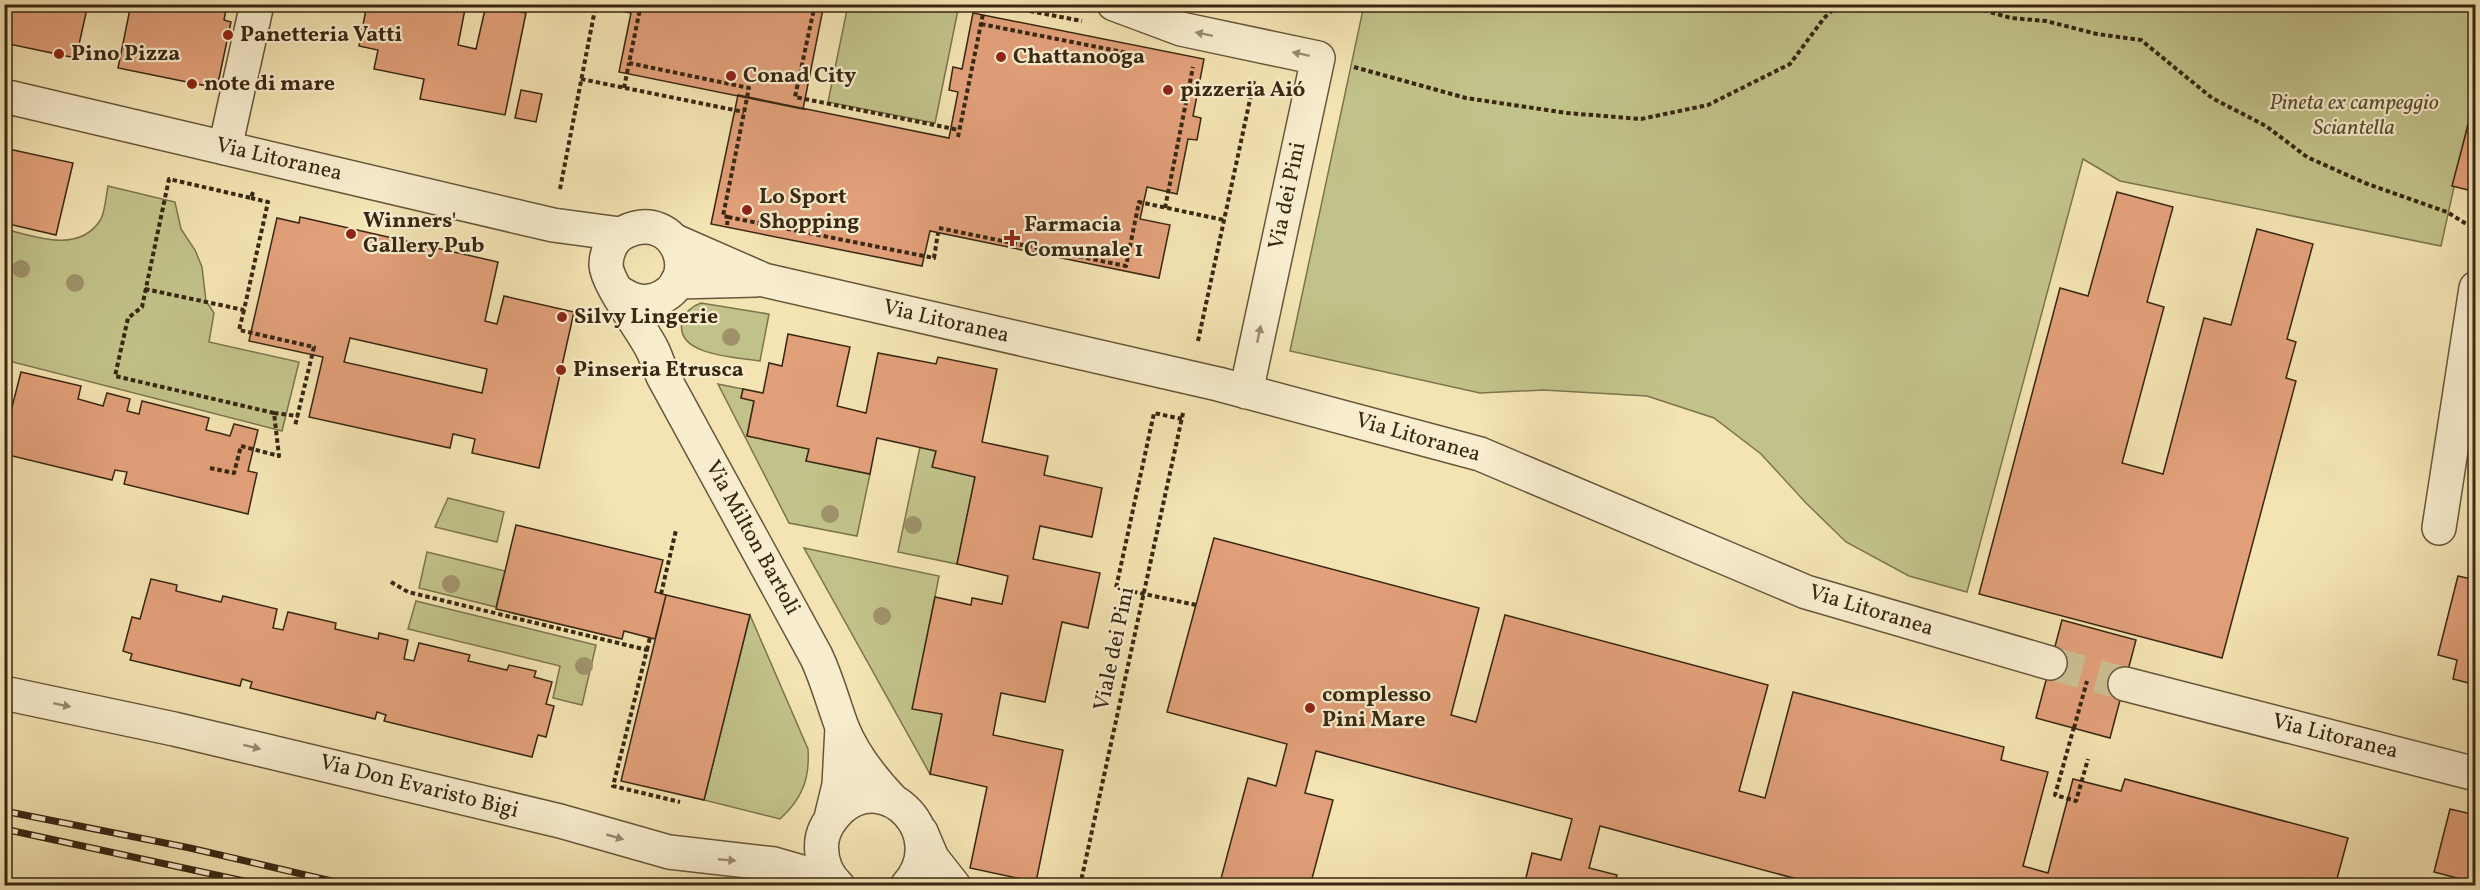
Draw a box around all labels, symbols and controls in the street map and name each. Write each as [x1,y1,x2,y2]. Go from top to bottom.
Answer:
place label: Panetteria Vatti [240,20,402,51]
marker: Panetteria Vatti [221,28,235,42]
one-way arrow [1194,29,1213,38]
place label: Pino Pizza [71,39,180,70]
place label: Chattanooga [1013,42,1145,73]
marker: Pino Pizza [52,47,66,61]
one-way arrow [1292,49,1311,58]
marker: Chattanooga [994,50,1008,64]
place label: Conad City [743,61,857,92]
place label: note di mare [204,69,335,100]
marker: Conad City [724,69,738,83]
place label: pizzeria Aió [1180,75,1305,106]
marker: note di mare [185,77,199,91]
marker: pizzeria Aió [1161,83,1175,97]
park label: Pineta ex campeggio Sciantella [2269,88,2439,144]
street label: Via Litoranea [213,130,345,190]
street label: Via dei Pini [1262,139,1314,253]
place label: Lo Sport Shopping [759,182,859,238]
marker: Lo Sport Shopping [740,203,754,217]
place label: Winners' Gallery Pub [363,206,484,262]
place label: Farmacia Comunale 1 [1024,210,1143,266]
marker: Winners' Gallery Pub [344,227,358,241]
marker: Farmacia Comunale 1 [1005,231,1019,245]
street label: Via Litoranea [880,292,1012,352]
place label: Silvy Lingerie [574,302,718,333]
marker: Silvy Lingerie [555,310,569,324]
one-way arrow [1254,325,1264,344]
place label: Pinseria Etrusca [573,355,744,386]
marker: Pinseria Etrusca [554,363,568,377]
street label: Via Litoranea [1352,405,1484,471]
street label: Via Milton Bartoli [697,455,807,621]
street label: Via Litoranea [1805,577,1937,645]
street label: Viale dei Pini [1087,584,1143,714]
place label: complesso Pini Mare [1322,680,1431,736]
one-way arrow [52,701,71,710]
marker: complesso Pini Mare [1303,701,1317,715]
street label: Via Litoranea [2269,706,2401,768]
one-way arrow [243,743,261,753]
street label: Via Don Evaristo Bigi [316,747,522,827]
one-way arrow [606,833,624,842]
one-way arrow [718,855,737,864]

